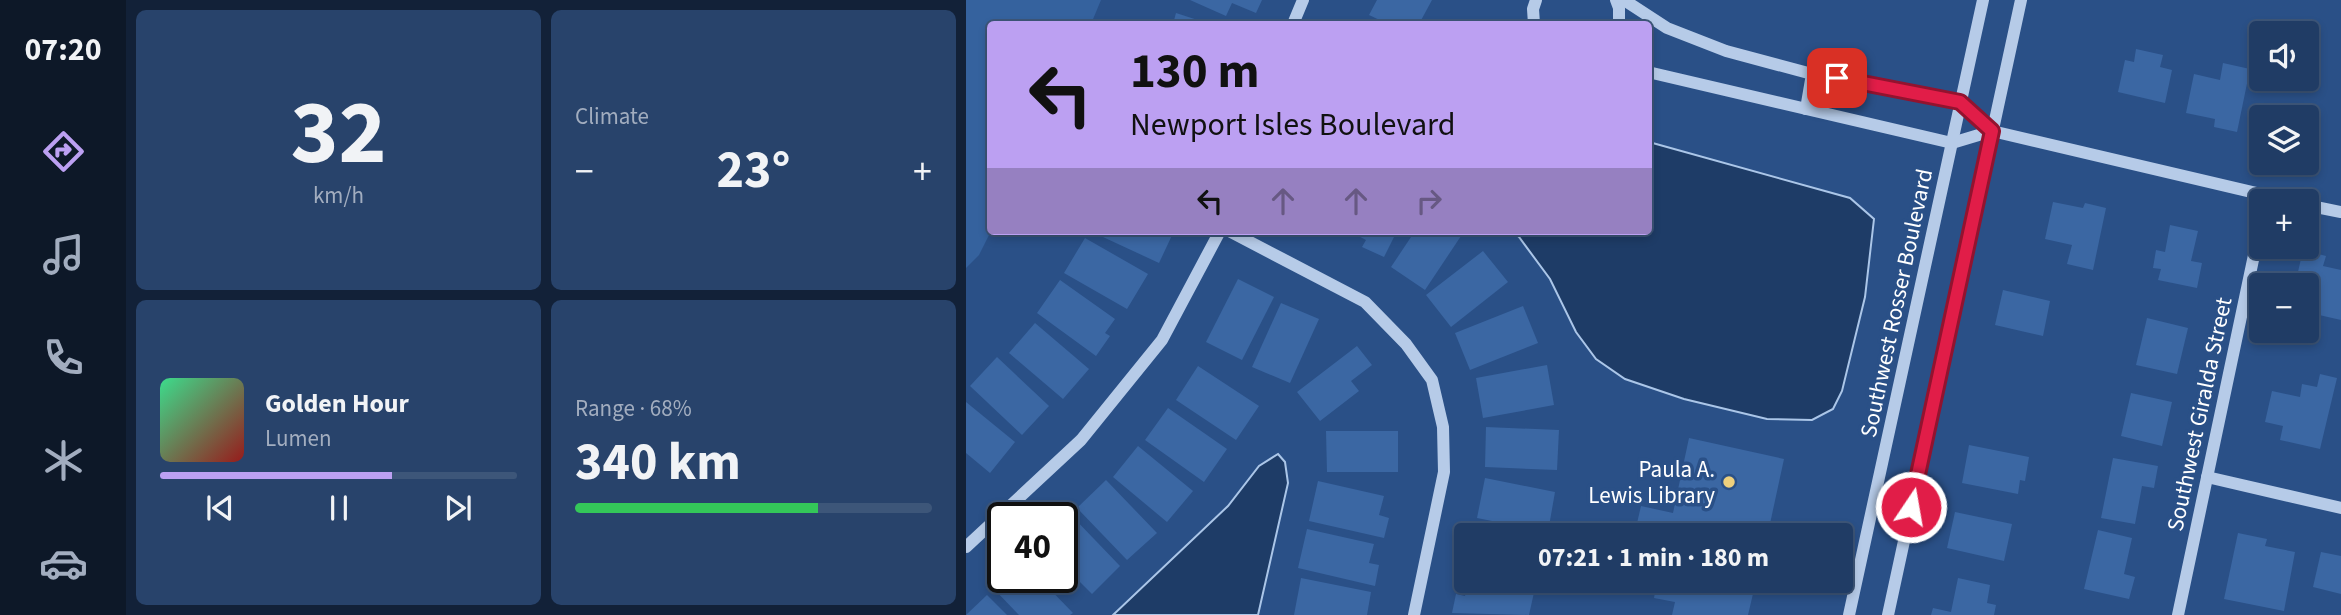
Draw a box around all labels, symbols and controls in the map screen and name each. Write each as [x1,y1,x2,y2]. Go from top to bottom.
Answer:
map controls [2249,21,2319,343]
button: sound [2249,21,2319,91]
text: 07:20 [24,27,102,73]
text: 130 m [1130,37,1259,107]
pin [1807,48,1867,108]
icon: left [1015,49,1106,140]
icon: arrive [1818,59,1856,97]
text: 32 [290,69,387,198]
text: Climate [575,100,649,133]
text: Newport Isles Boulevard [1130,102,1456,148]
button: layers [2249,105,2319,175]
icon: directions [39,127,88,176]
text: 23° [717,134,790,208]
text: − [575,145,594,199]
text: + [913,145,932,199]
street label: Southwest Rosser Boulevard [1852,166,1941,440]
text: km/h [313,179,364,212]
icon: left [1191,182,1229,220]
icon: ahead [1264,182,1302,220]
icon: ahead [1337,182,1375,220]
icon: right [1410,182,1448,220]
button: + [2249,189,2319,259]
icon: music [39,230,88,279]
button: − [2249,273,2319,343]
street label: Southwest Giralda Street [2159,294,2240,534]
icon: phone [39,333,88,382]
text: Golden Hour [265,385,409,422]
text: Range · 68% [575,392,692,425]
text: Lumen [265,422,332,455]
text: 340 km [575,426,741,500]
icon: climate [39,436,88,485]
place label: Paula A. Lewis Library [1588,453,1715,512]
position arrow [1874,470,1948,544]
marker: Paula A. Lewis Library [1721,474,1737,490]
icon: previous [201,489,239,527]
icon: pause [320,489,358,527]
icon: next [439,489,477,527]
speed limit sign: 40 [987,502,1078,593]
icon: car [39,539,88,588]
text: 07:21 · 1 min · 180 m [1538,539,1769,576]

